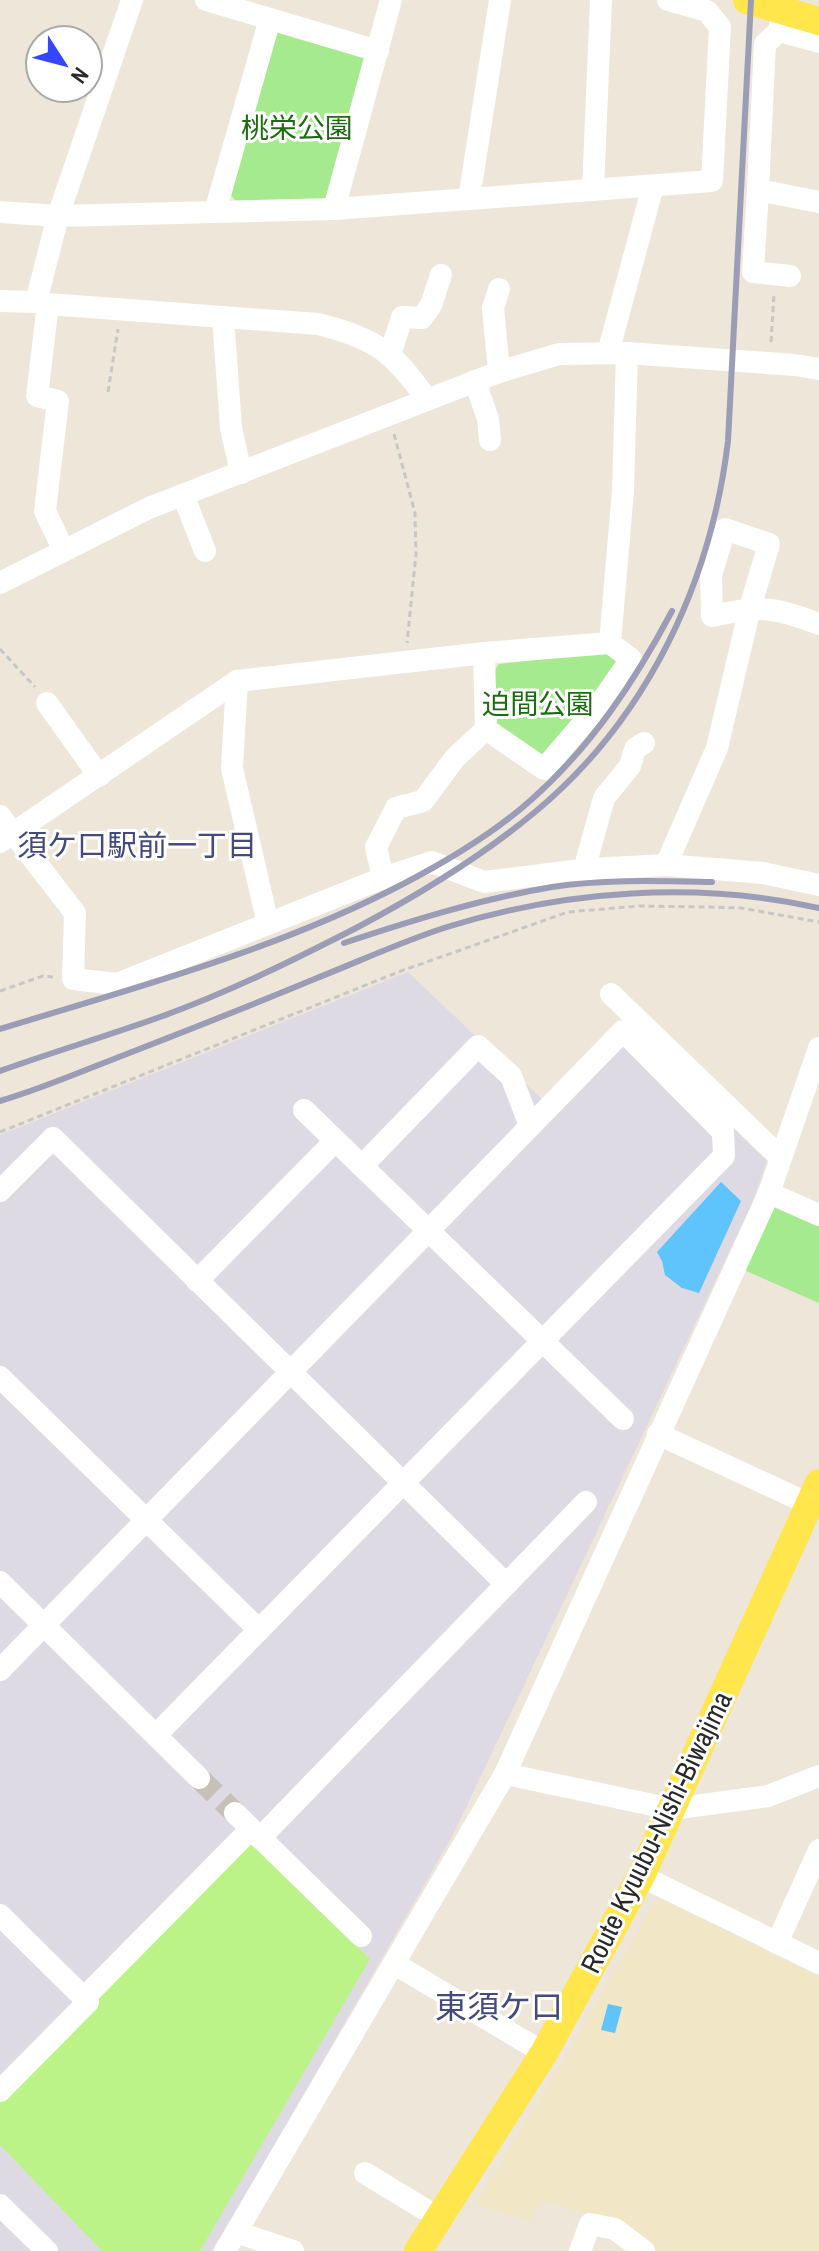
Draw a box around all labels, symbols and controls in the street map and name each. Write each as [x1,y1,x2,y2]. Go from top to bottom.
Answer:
north arrow [24,24,104,104]
text: N [64,62,96,90]
park label: 桃栄公園 [241,109,353,147]
park label: 迫間公園 [482,685,594,723]
district label: 須ケ口駅前一丁目 [17,825,257,865]
street label: Route Kyuubu-Nishi-Biwajima [571,1685,741,1979]
district label: 東須ケ口 [435,1985,563,2028]

